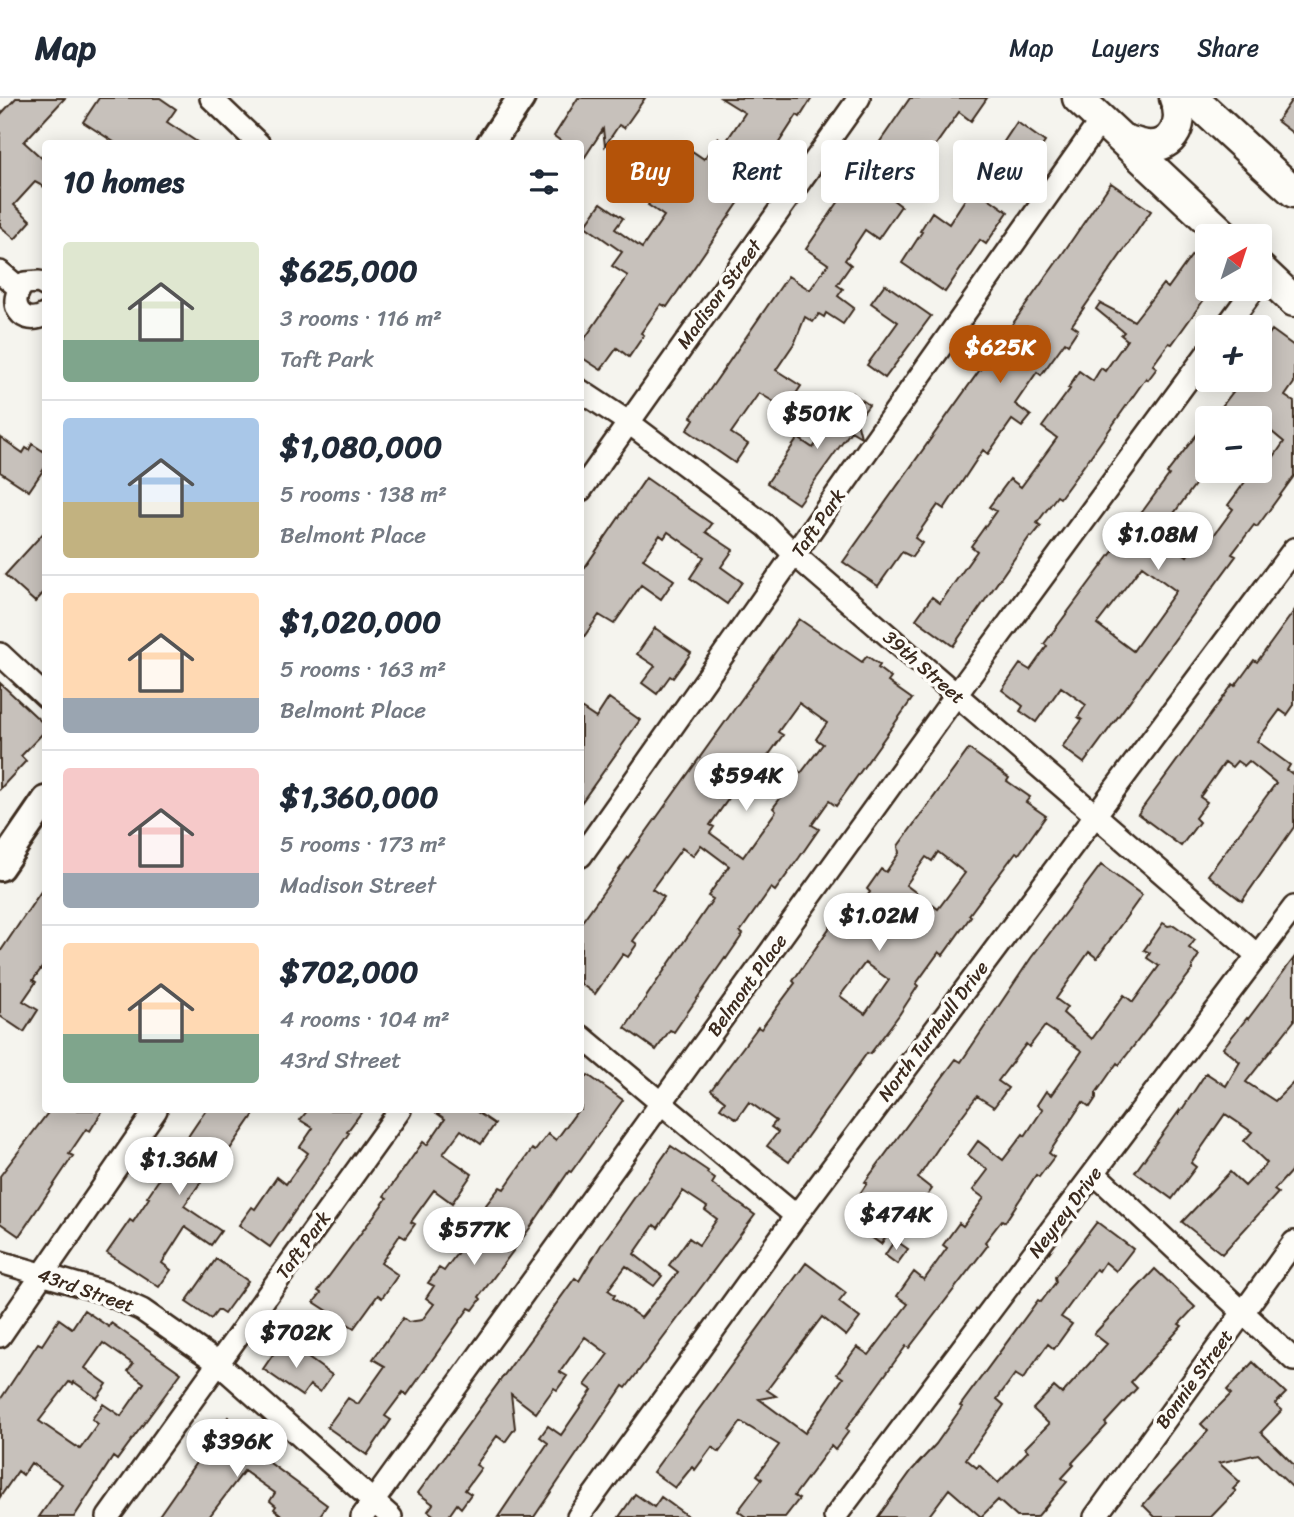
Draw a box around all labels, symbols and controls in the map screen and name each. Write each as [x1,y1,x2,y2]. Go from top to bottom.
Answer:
text: Map [35,19,96,77]
text: Map [1009,27,1054,69]
text: Layers [1092,27,1159,69]
text: Share [1197,27,1259,69]
chip: Buy [606,140,694,203]
chip: Rent [708,140,807,203]
chip: Filters [821,140,939,203]
chip: New [953,140,1047,203]
text: 10 homes [63,155,184,209]
icon: filters [525,163,563,201]
north arrow [1195,224,1272,301]
map controls [1195,224,1272,483]
street label: Madison Street [668,231,771,356]
text: $625,000 [280,244,418,298]
icon: home [119,270,203,354]
text: 3 rooms · 116 m² [280,298,442,339]
button: + [1195,315,1272,392]
pin: $625K [951,326,1049,385]
text: $625K [965,327,1035,368]
text: Taft Park [280,339,374,380]
pin: $501K [768,392,866,451]
text: $501K [783,393,851,434]
button: − [1195,406,1272,483]
text: $1,080,000 [280,420,442,474]
icon: home [119,446,203,530]
text: 5 rooms · 138 m² [280,474,447,515]
street label: Taft Park [782,482,854,564]
pin: $1.08M [1101,512,1215,572]
text: $1.08M [1118,514,1198,555]
text: Belmont Place [280,515,426,556]
text: $1,020,000 [280,595,441,649]
icon: home [119,621,203,705]
street label: 39th Street [875,622,973,712]
text: 5 rooms · 163 m² [280,649,446,690]
text: Belmont Place [280,690,426,731]
pin: $594K [697,754,795,813]
text: $594K [710,755,782,796]
text: $1,360,000 [280,770,439,824]
icon: home [119,796,203,880]
text: 5 rooms · 173 m² [280,824,446,865]
text: Madison Street [280,865,436,906]
pin: $1.02M [822,894,936,953]
text: $1.02M [840,895,918,936]
street label: Belmont Place [698,926,796,1044]
text: $702,000 [280,945,419,999]
street label: North Turnbull Drive [869,953,997,1109]
icon: home [119,971,203,1055]
text: 4 rooms · 104 m² [280,999,450,1040]
text: 43rd Street [280,1040,401,1081]
pin: $1.36M [122,1138,236,1197]
text: $1.36M [141,1139,217,1180]
street label: Neyrey Drive [1019,1159,1111,1265]
pin: $474K [847,1192,945,1252]
text: $474K [860,1194,932,1235]
street label: Taft Park [267,1204,339,1286]
pin: $577K [425,1208,523,1267]
text: $577K [439,1209,509,1250]
street label: 43rd Street [33,1258,139,1322]
pin: $702K [247,1310,345,1370]
text: $702K [261,1312,331,1353]
street label: Bonnie Street [1146,1322,1242,1436]
pin: $396K [188,1420,286,1479]
text: $396K [202,1421,272,1462]

